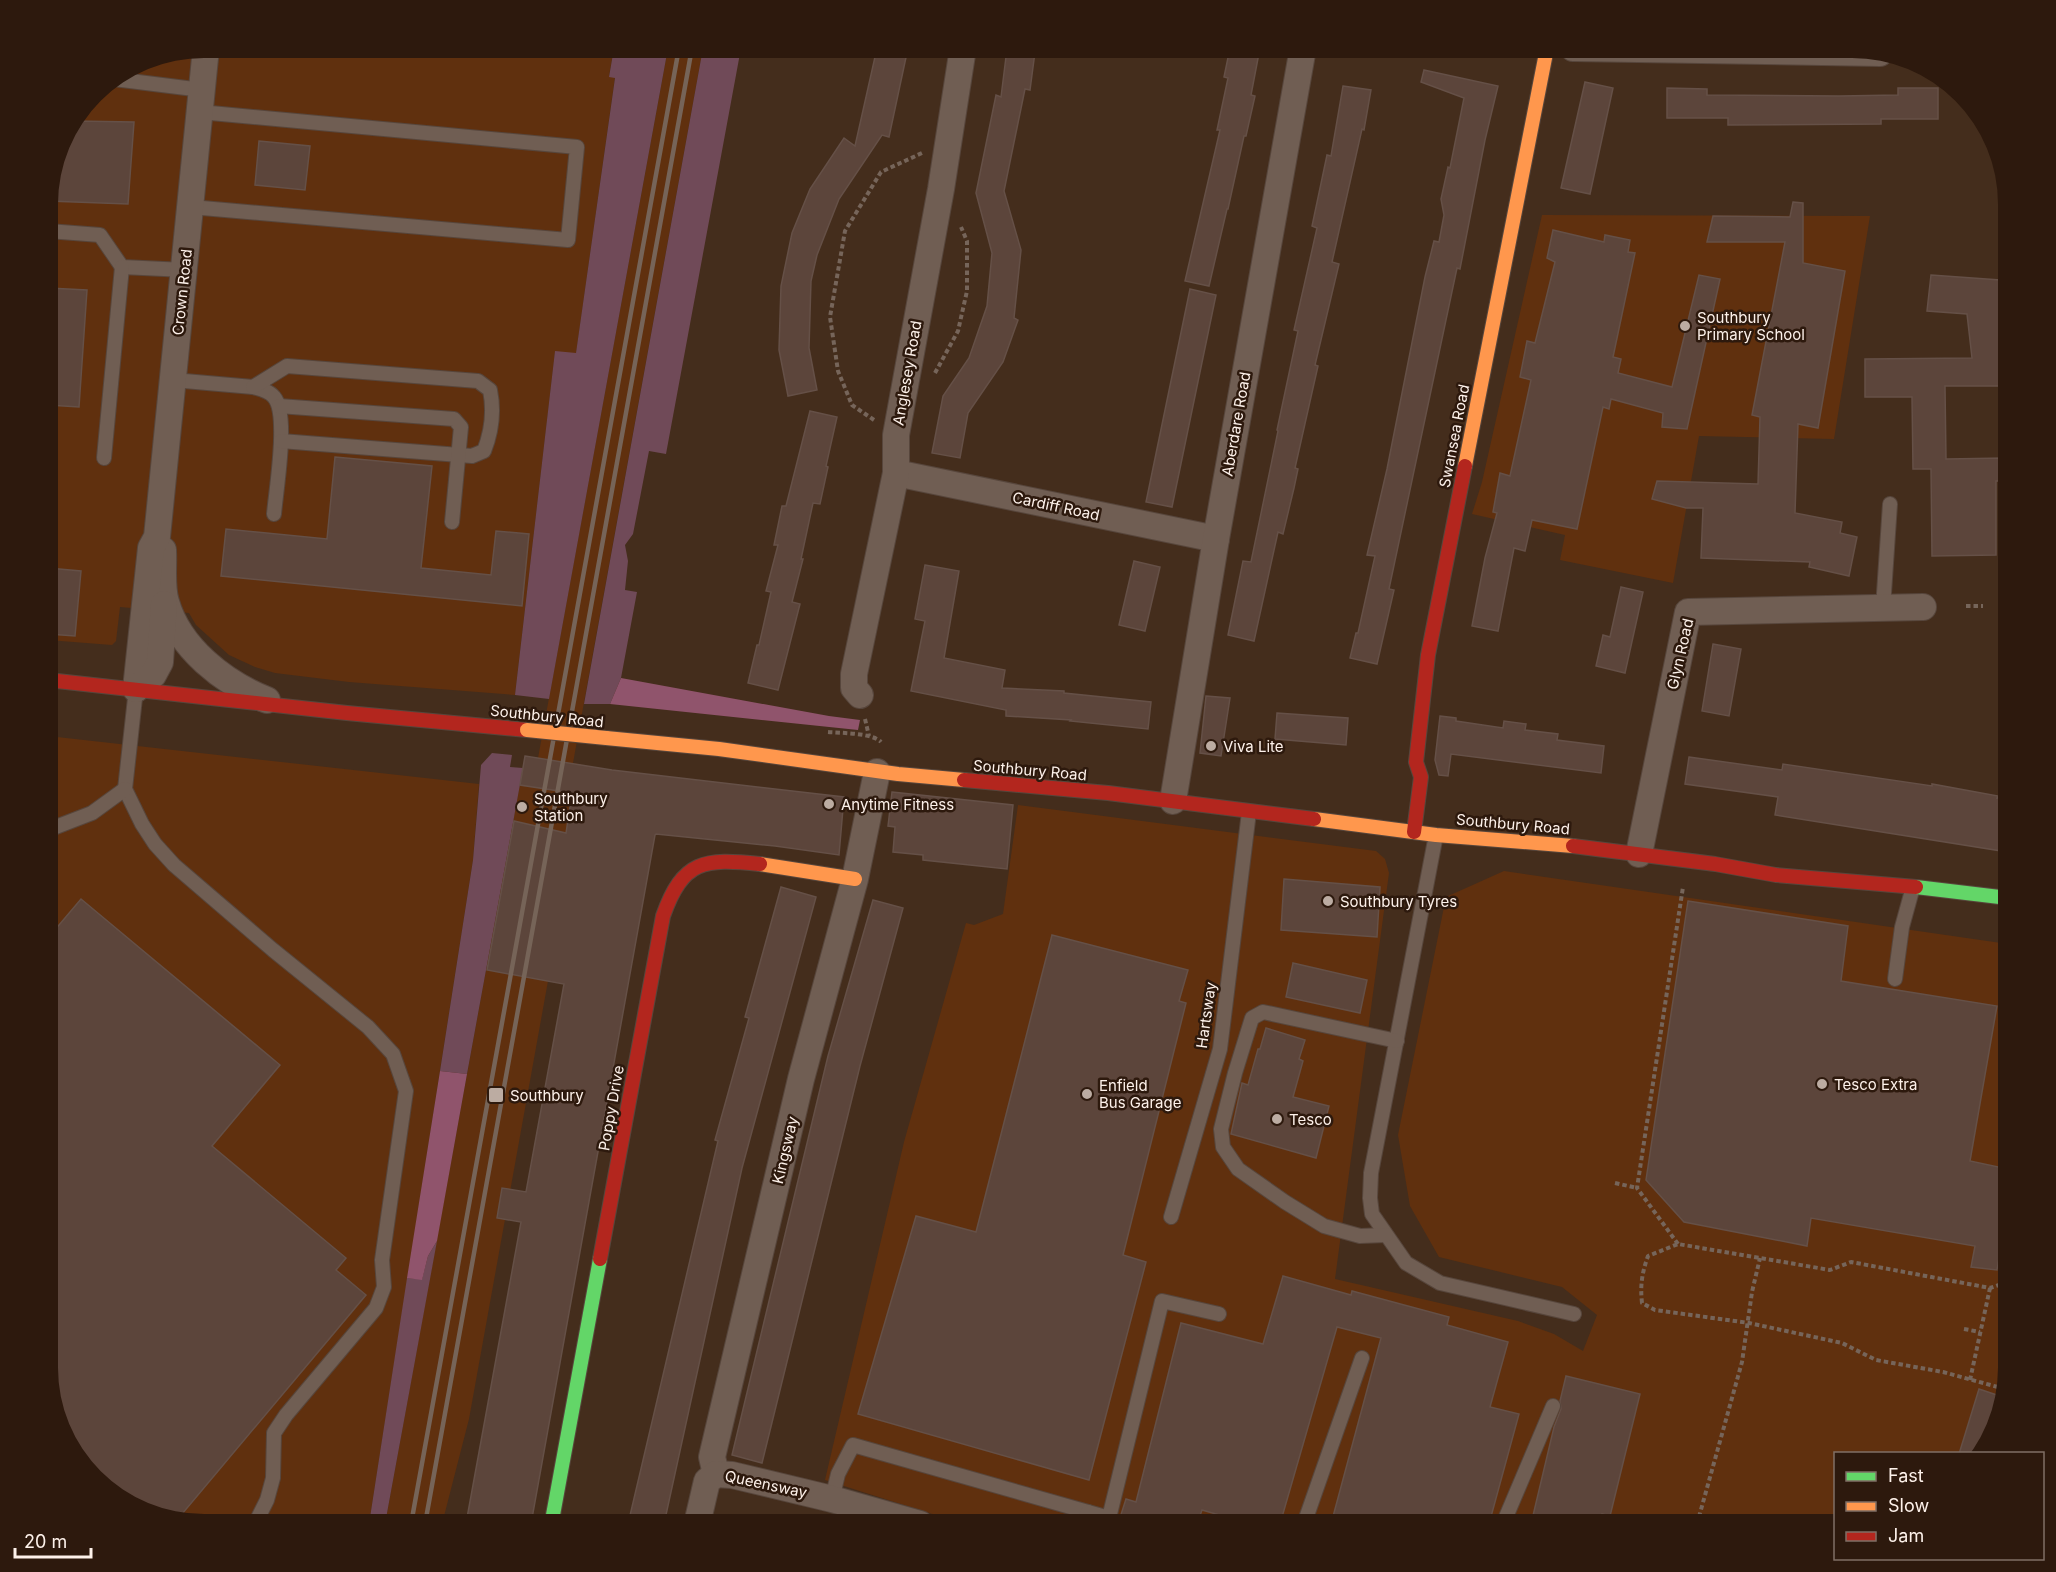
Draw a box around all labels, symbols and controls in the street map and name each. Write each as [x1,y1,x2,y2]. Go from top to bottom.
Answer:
street label: Crown Road [168,248,196,336]
place label: Southbury Primary School [1697,308,1805,344]
street label: Anglesey Road [888,319,926,427]
marker: Southbury Primary School [1678,319,1692,333]
street label: Aberdare Road [1217,370,1255,478]
street label: Swansea Road [1435,383,1473,489]
street label: Cardiff Road [1011,488,1101,524]
street label: Glyn Road [1663,616,1697,692]
street label: Southbury Road [489,701,605,731]
place label: Viva Lite [1223,737,1284,756]
marker: Viva Lite [1204,739,1218,753]
street label: Southbury Road [972,756,1088,784]
place label: Southbury Station [534,789,608,825]
place label: Anytime Fitness [841,795,954,814]
marker: Anytime Fitness [822,797,836,811]
marker: Southbury Station [515,800,529,814]
street label: Southbury Road [1455,810,1571,838]
place label: Southbury Tyres [1340,892,1457,911]
marker: Southbury Tyres [1321,894,1335,908]
street label: Hartsway [1192,980,1220,1050]
street label: Poppy Drive [594,1064,628,1152]
place label: Tesco Extra [1834,1075,1917,1094]
place label: Enfield Bus Garage [1099,1076,1181,1112]
marker: Tesco Extra [1815,1077,1829,1091]
marker: Southbury [487,1086,505,1104]
place label: Southbury [510,1086,584,1105]
marker: Enfield Bus Garage [1080,1087,1094,1101]
place label: Tesco [1289,1110,1332,1129]
marker: Tesco [1270,1112,1284,1126]
street label: Kingsway [768,1114,802,1186]
legend [1834,1452,2044,1560]
text: Fast [1888,1465,1924,1486]
street label: Queensway [723,1466,809,1502]
text: Slow [1888,1495,1929,1516]
scale bar [15,1521,92,1559]
text: Jam [1888,1525,1924,1546]
text: 20 m [24,1531,67,1552]

